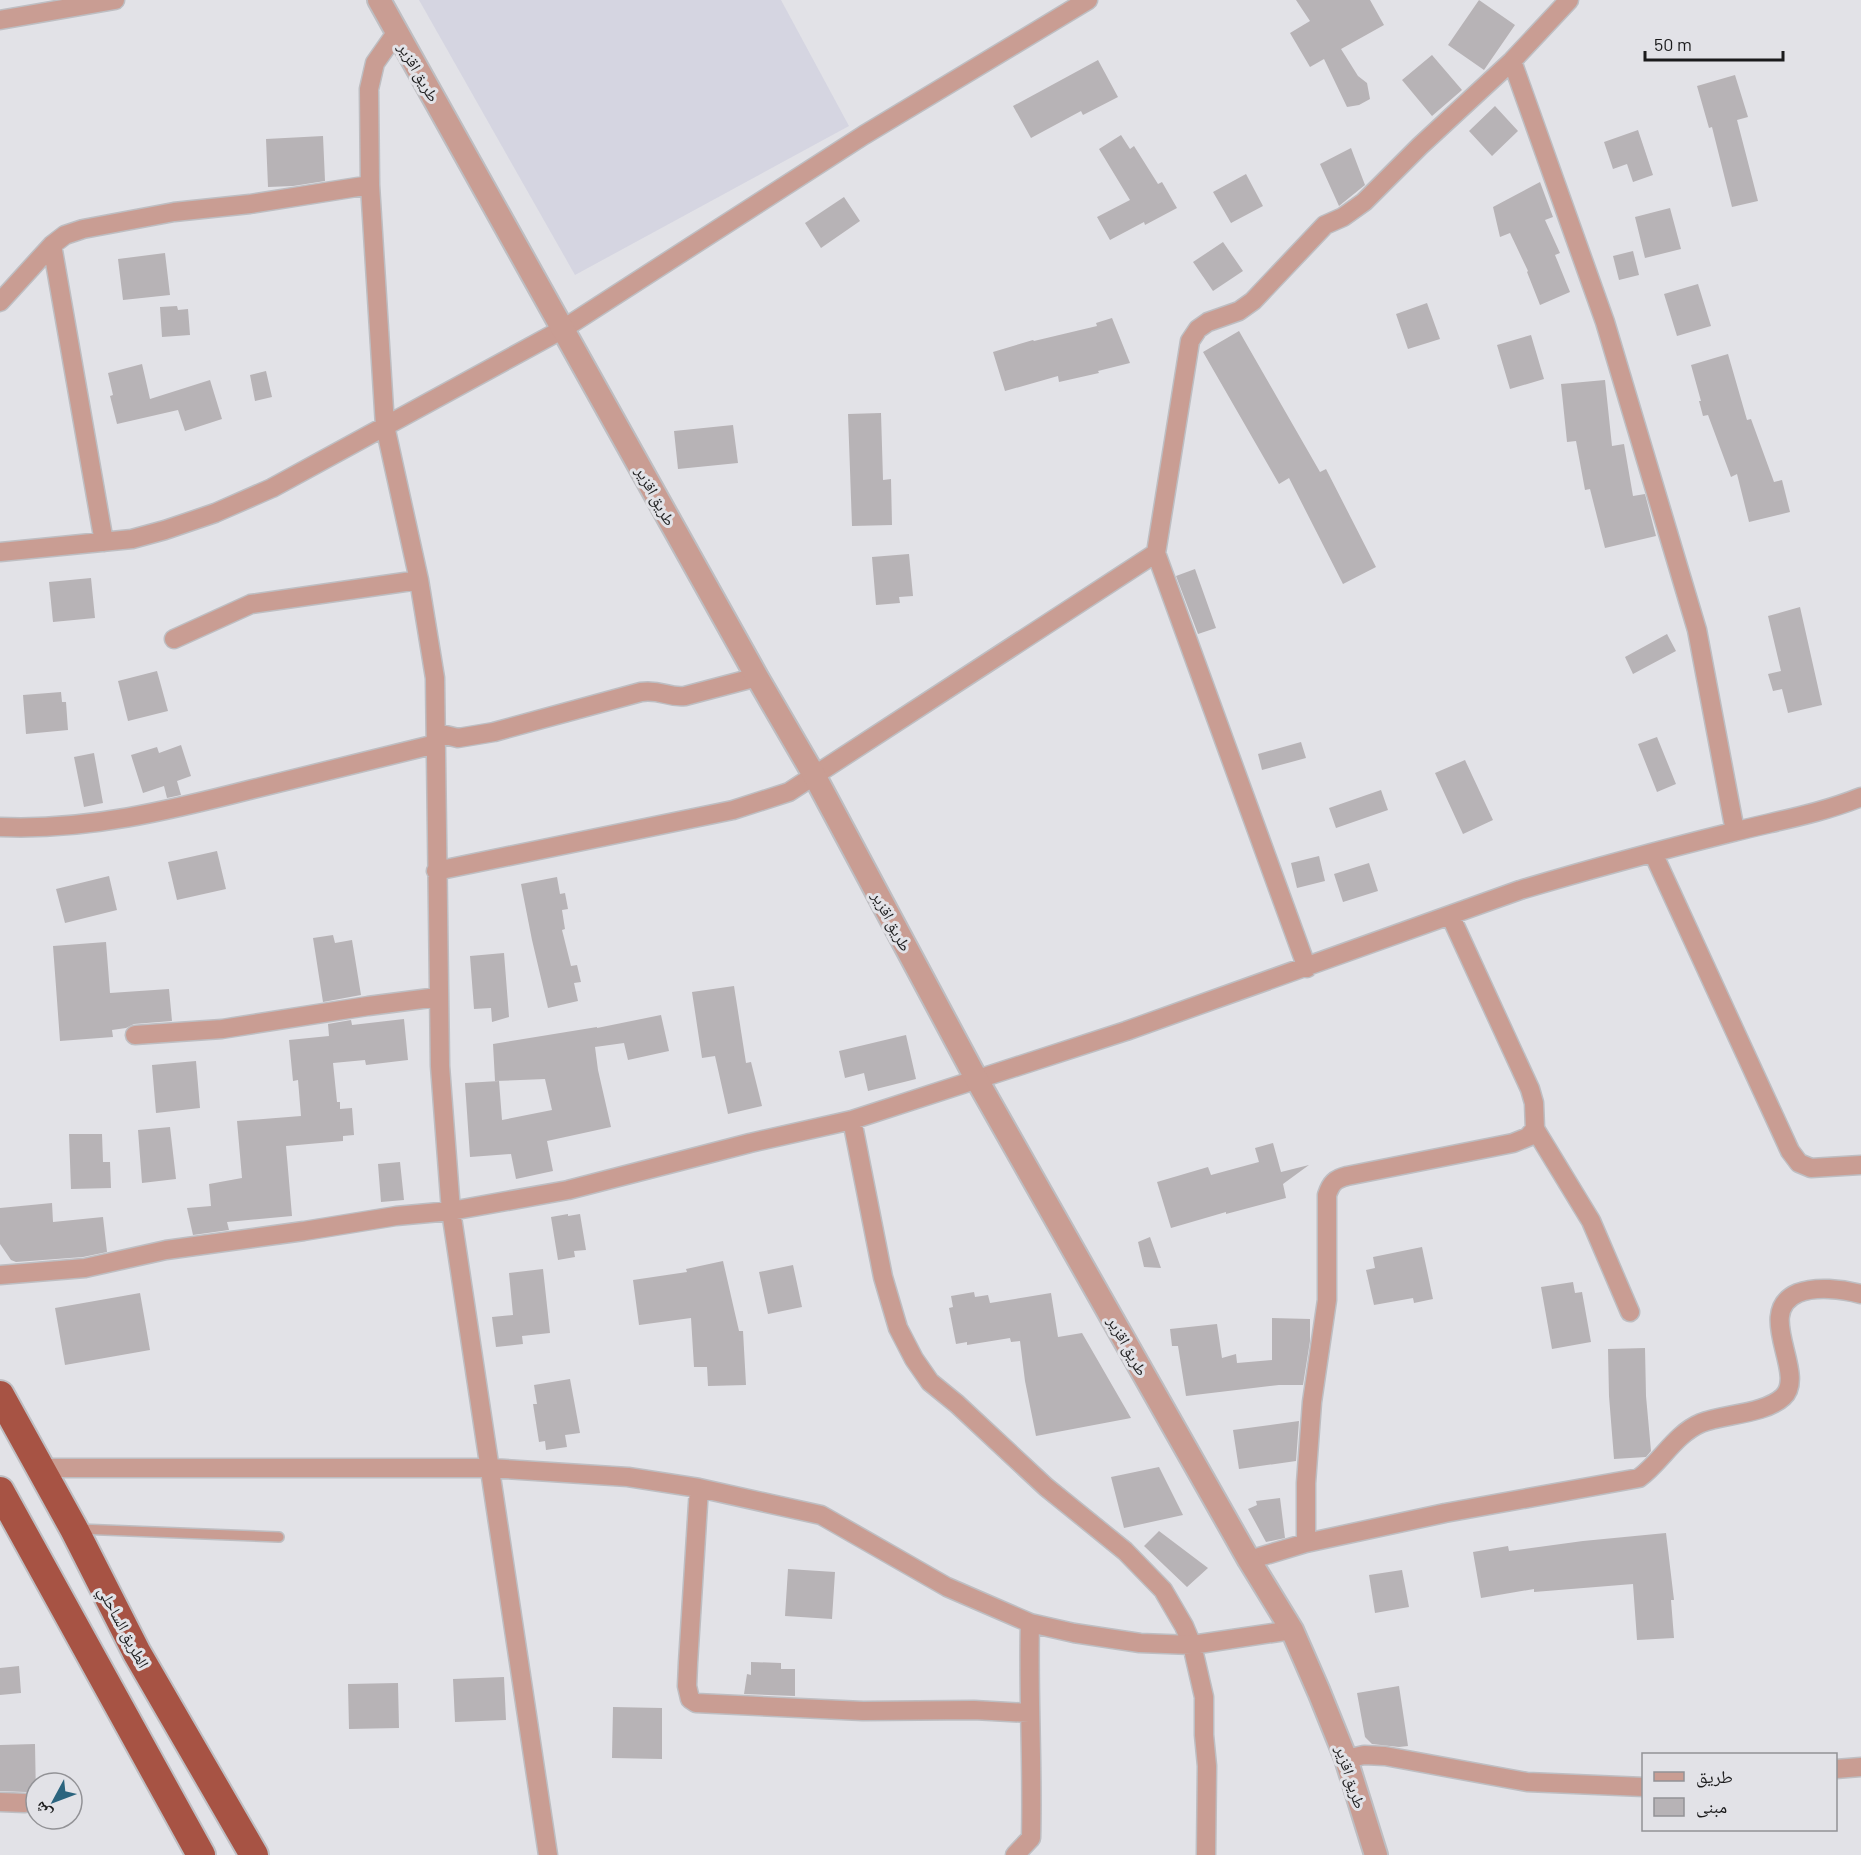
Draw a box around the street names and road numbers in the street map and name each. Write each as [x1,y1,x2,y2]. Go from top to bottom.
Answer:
street label: طريق اقزير [393,38,444,106]
street label: طريق اقزير [630,462,680,530]
street label: طريق اقزير [867,887,916,955]
street label: طريق اقزير [1102,1312,1152,1380]
street label: الطريق الساحلي [91,1583,154,1673]
street label: طريق اقزير [1330,1742,1371,1811]

